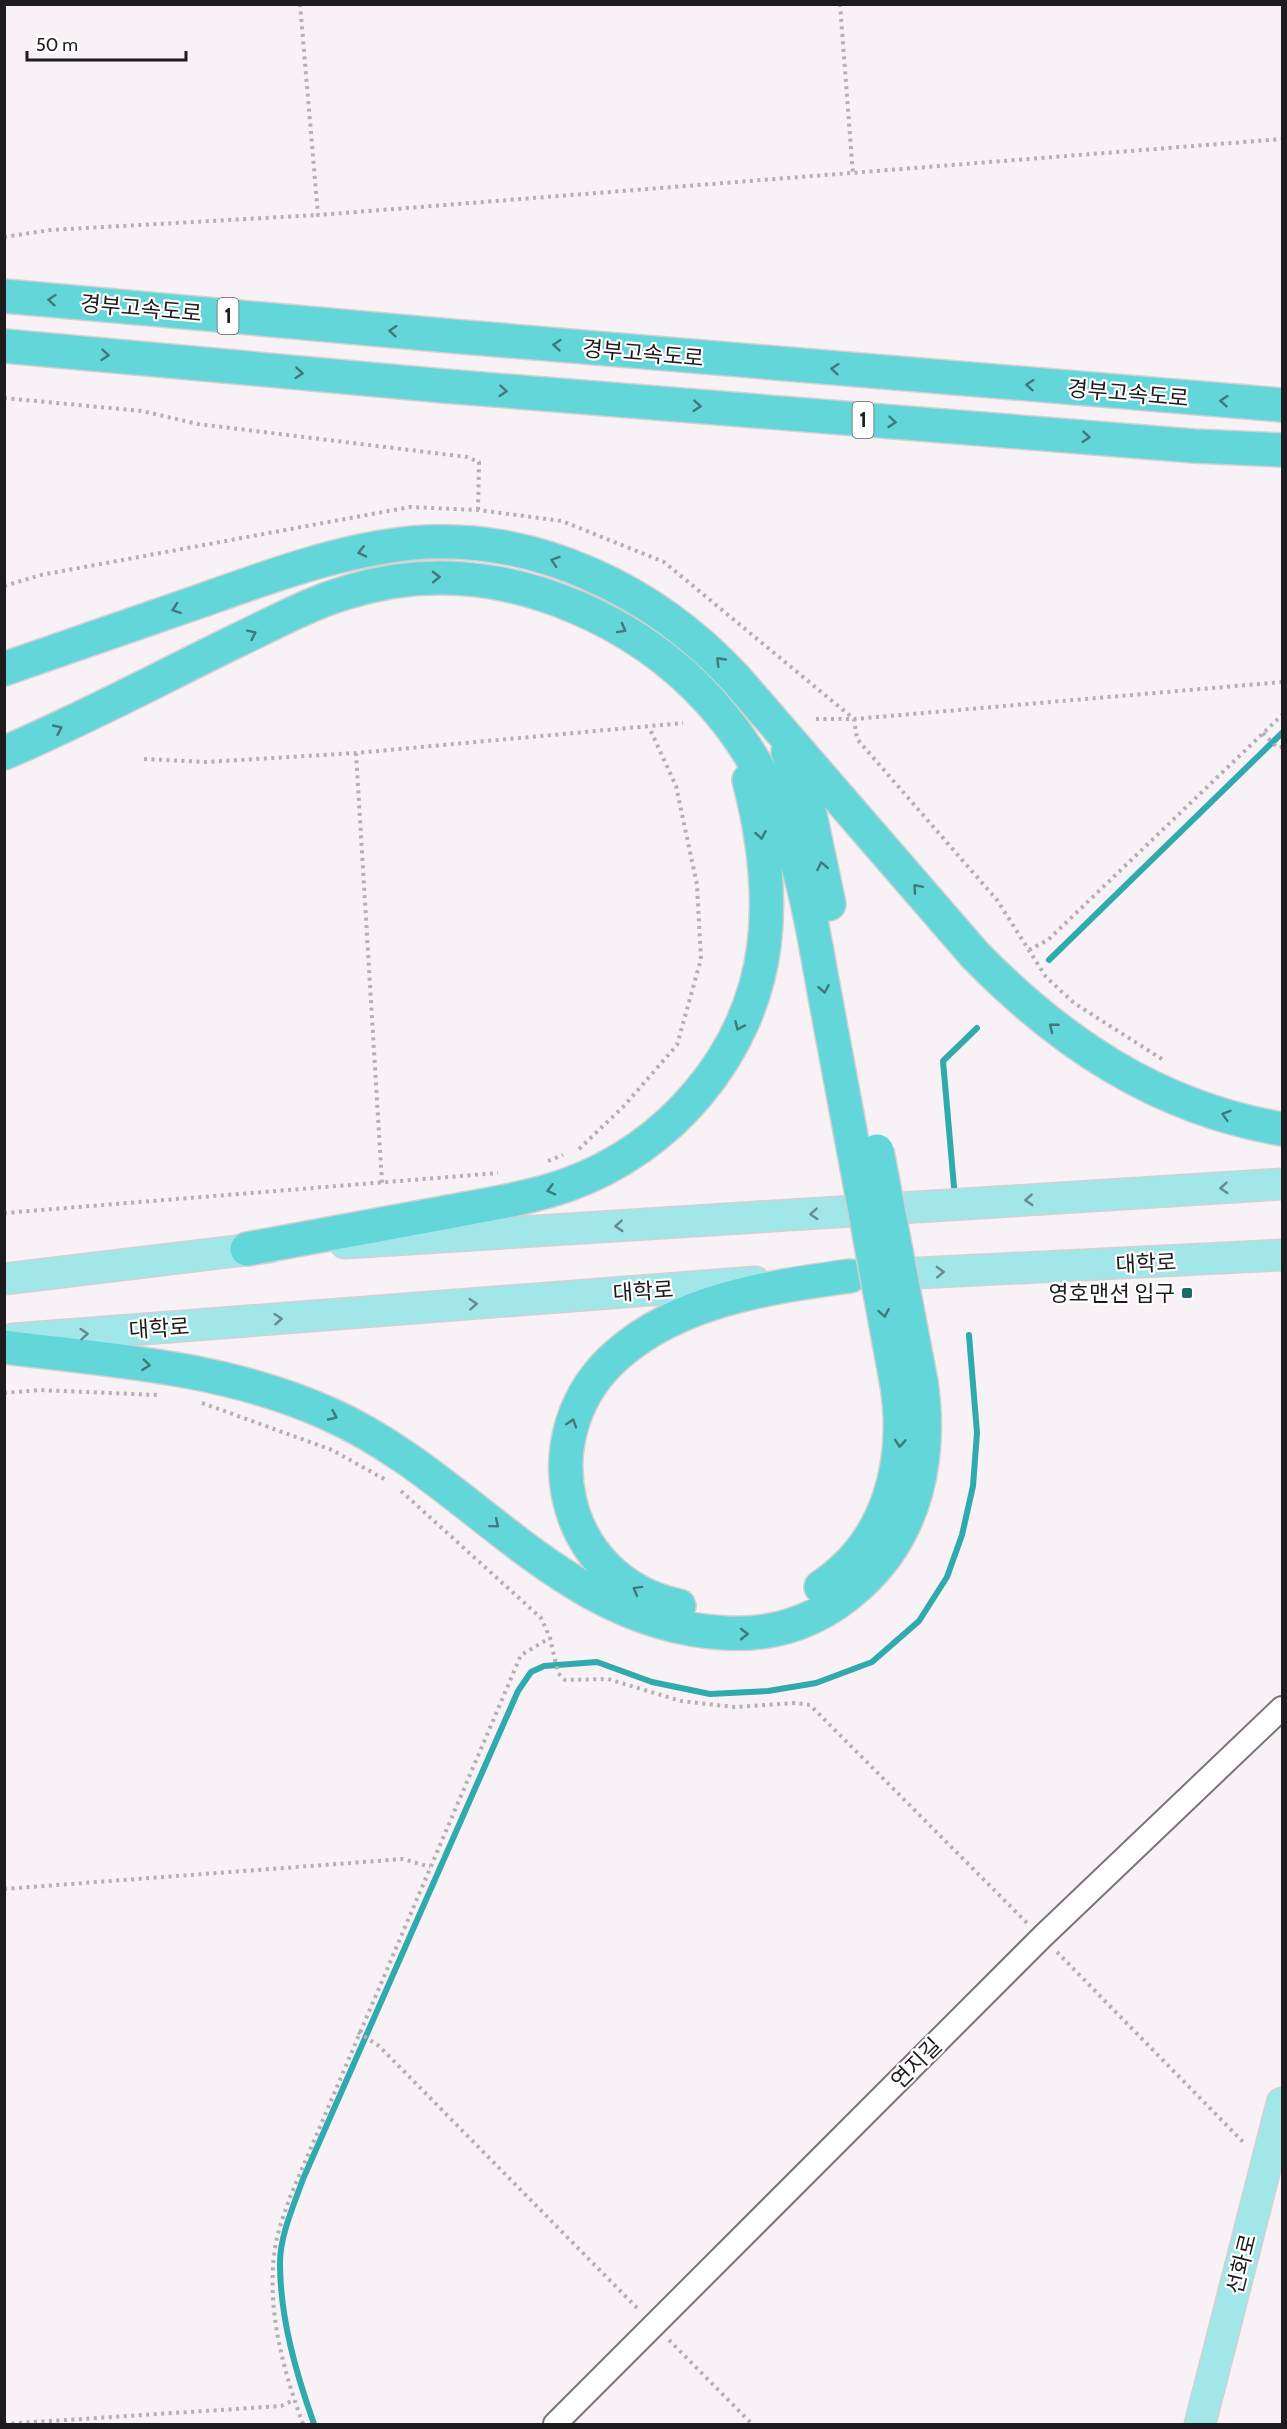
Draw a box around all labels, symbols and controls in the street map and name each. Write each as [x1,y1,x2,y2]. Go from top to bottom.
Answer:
scale bar [27,24,186,62]
text: 50 m [36,34,78,56]
street label: 경부고속도로 [79,290,203,327]
one-way arrow [48,294,57,307]
road number: 1 [218,298,238,334]
one-way arrow [388,325,397,338]
street label: 경부고속도로 [581,335,705,372]
one-way arrow [553,339,562,352]
one-way arrow [100,348,109,361]
one-way arrow [831,363,840,376]
one-way arrow [294,366,303,379]
street label: 경부고속도로 [1066,375,1190,412]
one-way arrow [1025,379,1034,392]
one-way arrow [498,384,507,397]
one-way arrow [1220,394,1229,407]
one-way arrow [693,400,702,413]
road number: 1 [852,402,874,438]
one-way arrow [887,415,896,428]
one-way arrow [1081,430,1090,443]
one-way arrow [357,544,367,557]
one-way arrow [550,555,561,568]
one-way arrow [432,571,441,584]
one-way arrow [171,602,182,615]
one-way arrow [616,622,626,633]
one-way arrow [245,629,256,641]
one-way arrow [716,657,727,668]
one-way arrow [51,724,62,736]
one-way arrow [754,830,767,840]
one-way arrow [816,862,829,872]
one-way arrow [913,884,924,895]
one-way arrow [817,983,830,993]
one-way arrow [735,1019,747,1030]
one-way arrow [1048,1024,1059,1035]
one-way arrow [1221,1110,1232,1122]
one-way arrow [1220,1181,1229,1194]
one-way arrow [546,1182,556,1195]
one-way arrow [1025,1194,1034,1207]
one-way arrow [809,1207,818,1220]
one-way arrow [615,1219,624,1232]
street label: 대학로 [1115,1248,1177,1279]
one-way arrow [935,1266,944,1279]
street label: 대학로 [612,1276,674,1307]
place label: 영호맨션 입구 [1049,1280,1175,1307]
marker: 영호맨션 입구 [1180,1286,1194,1300]
one-way arrow [468,1298,477,1311]
one-way arrow [877,1309,889,1318]
street label: 대학로 [128,1313,190,1344]
one-way arrow [274,1313,283,1326]
one-way arrow [79,1328,88,1341]
one-way arrow [141,1358,150,1371]
one-way arrow [326,1408,337,1420]
one-way arrow [565,1418,578,1429]
one-way arrow [894,1439,907,1448]
one-way arrow [488,1516,499,1527]
one-way arrow [633,1586,643,1597]
one-way arrow [739,1628,748,1640]
street label: 연지길 [885,2032,947,2094]
street label: 선화로 [1221,2231,1262,2297]

